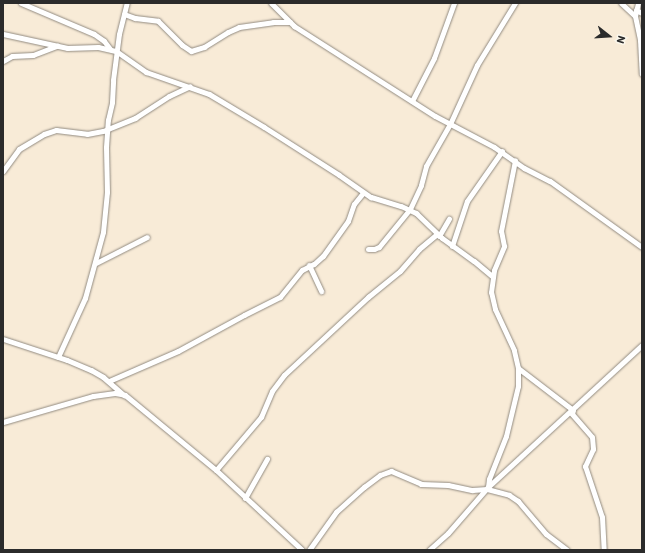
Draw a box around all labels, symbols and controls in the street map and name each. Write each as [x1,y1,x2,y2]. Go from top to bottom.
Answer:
north arrow [589,16,629,56]
text: N [614,34,628,45]

